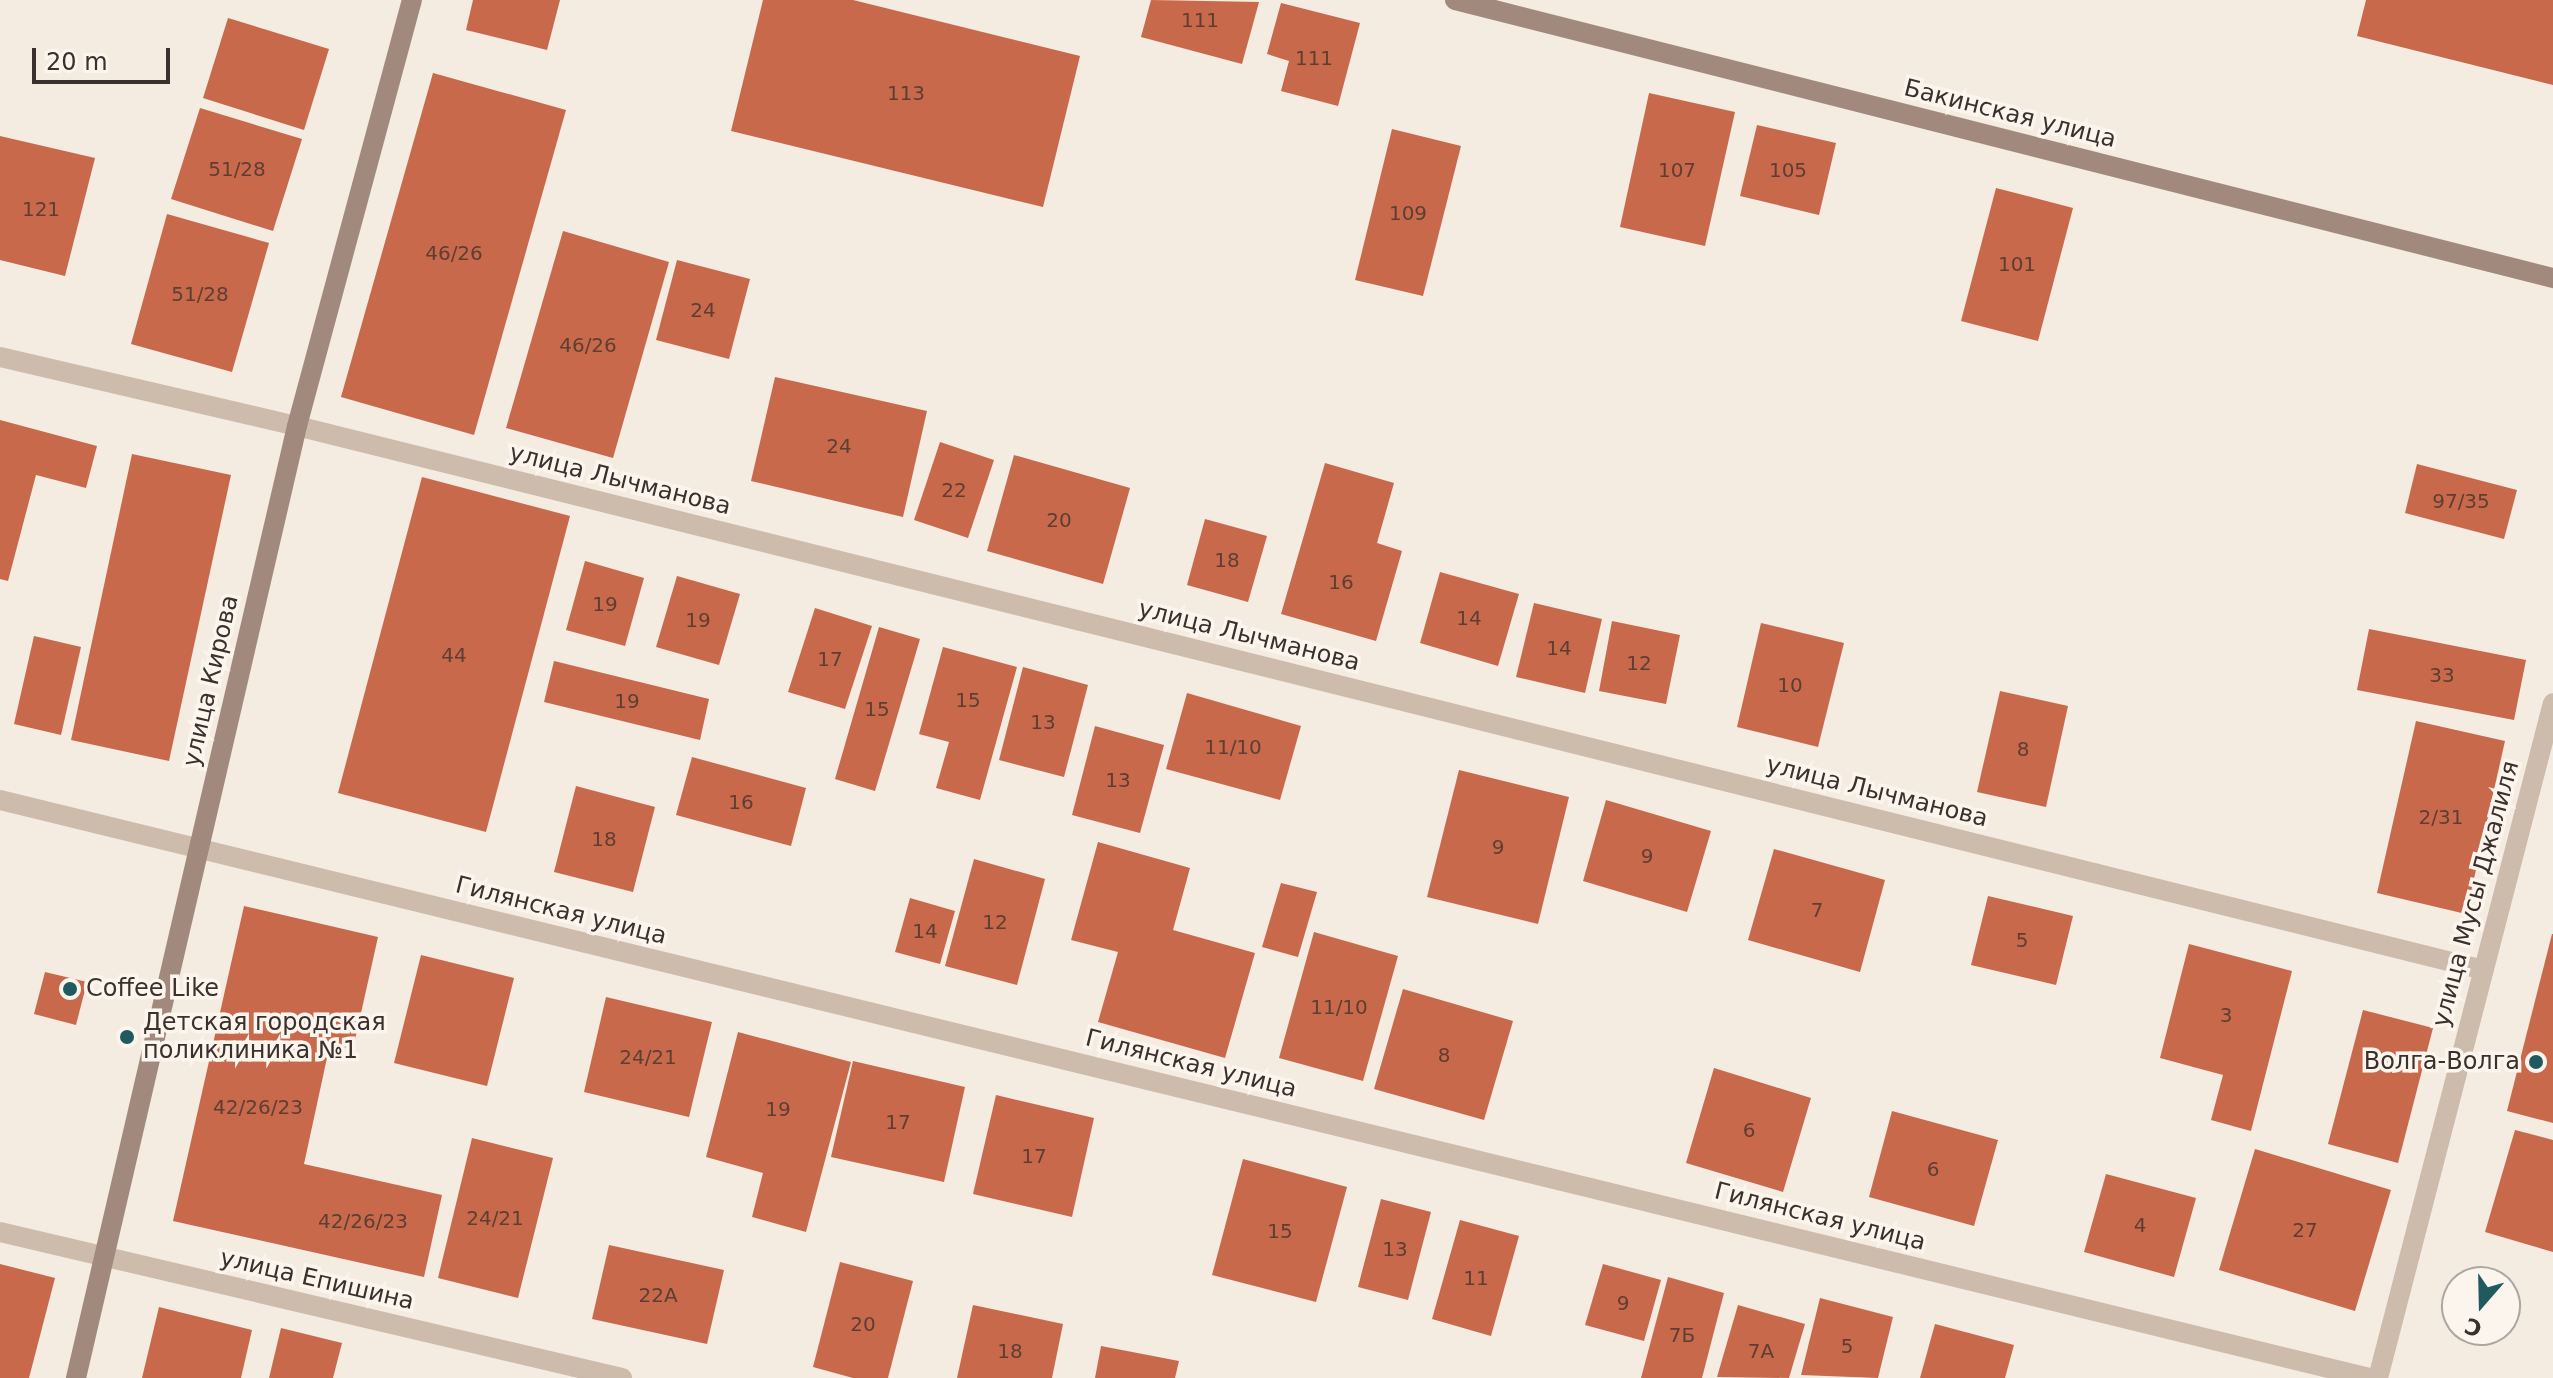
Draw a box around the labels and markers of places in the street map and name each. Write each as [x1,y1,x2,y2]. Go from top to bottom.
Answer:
place label: Coffee Like [86,975,219,1003]
marker: Coffee Like [61,980,79,998]
place label: Детская городская поликлиника №1 [143,1009,386,1065]
marker: Детская городская поликлиника №1 [118,1028,136,1046]
place label: Волга-Волга [2364,1048,2520,1076]
marker: Волга-Волга [2527,1053,2545,1071]

